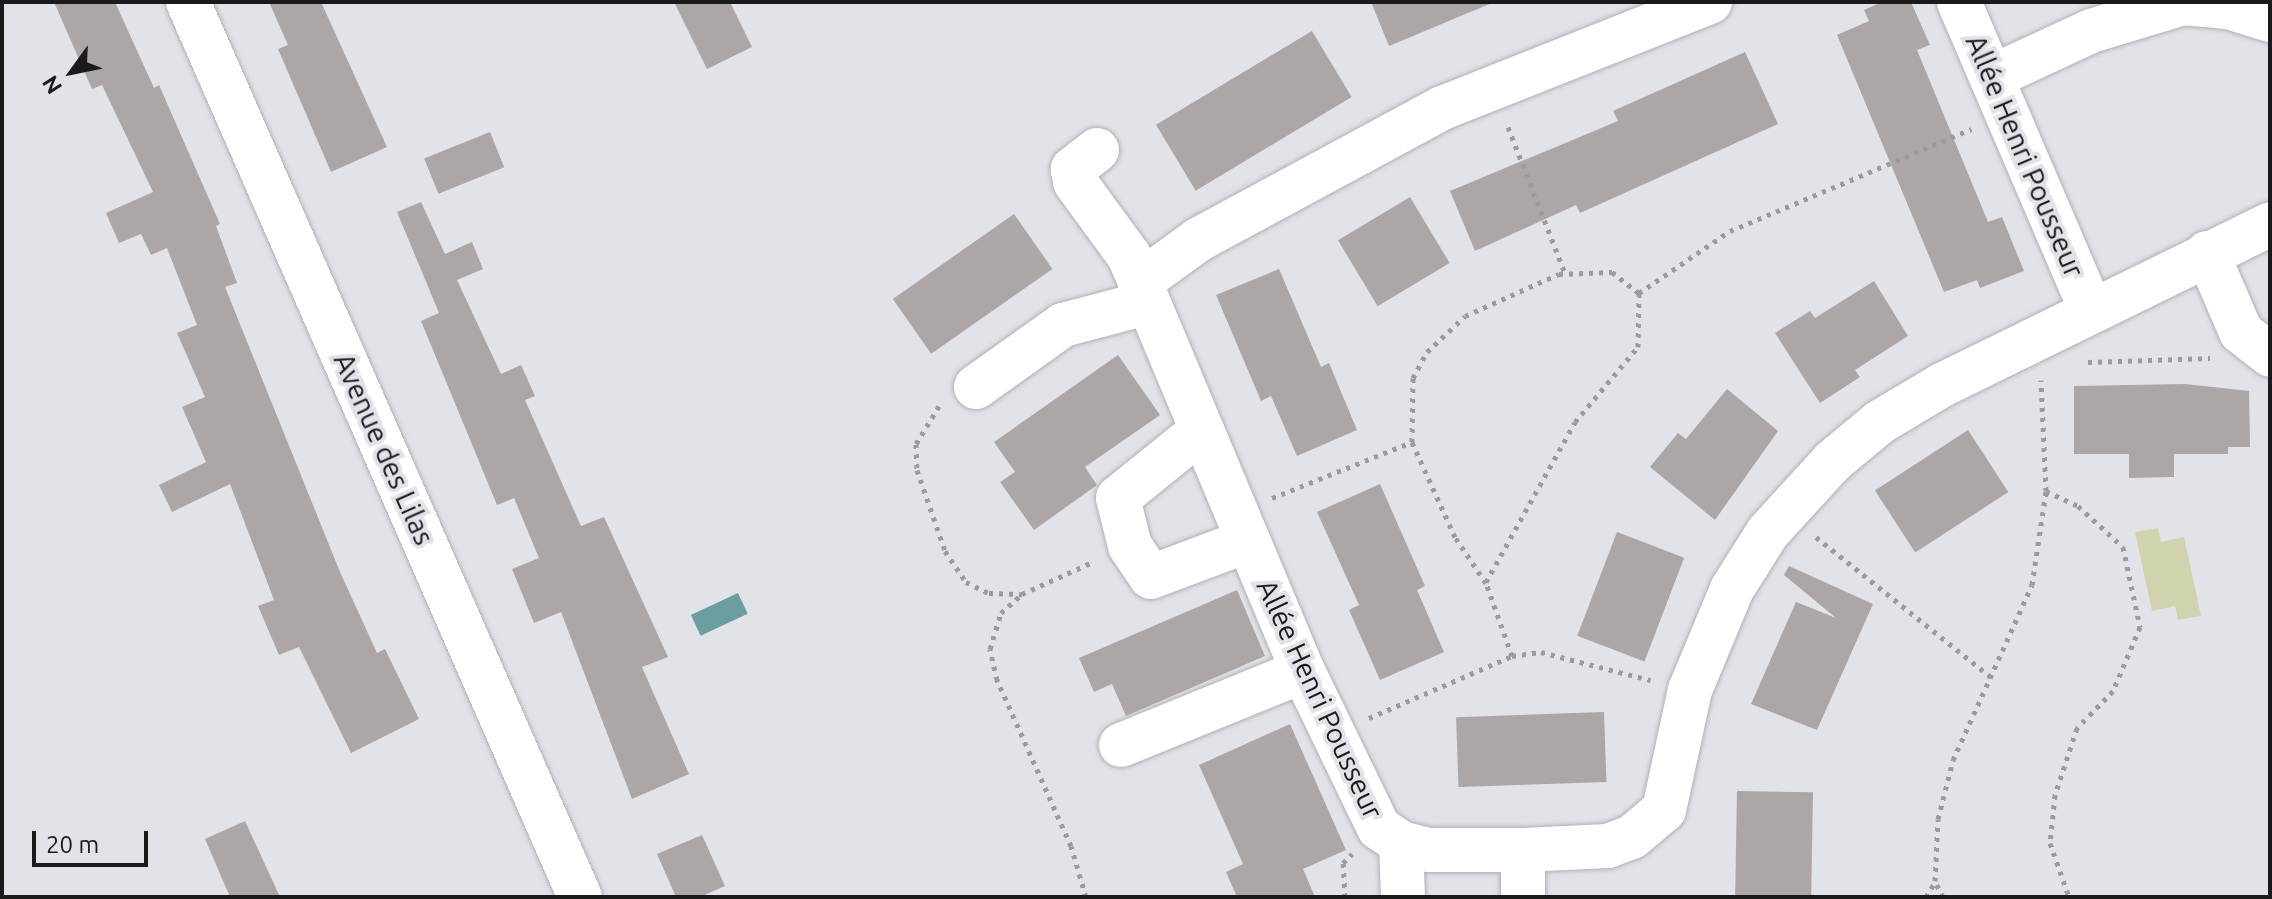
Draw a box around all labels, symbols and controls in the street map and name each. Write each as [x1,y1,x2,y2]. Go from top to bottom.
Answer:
street label: Allée Henri Pousseur [1959,30,2091,282]
north arrow [32,32,112,112]
text: N [37,72,66,99]
street label: Avenue des Lilas [327,348,441,550]
street label: Allée Henri Pousseur [1250,574,1390,824]
scale bar [36,815,152,865]
text: 20 m [46,831,99,858]

